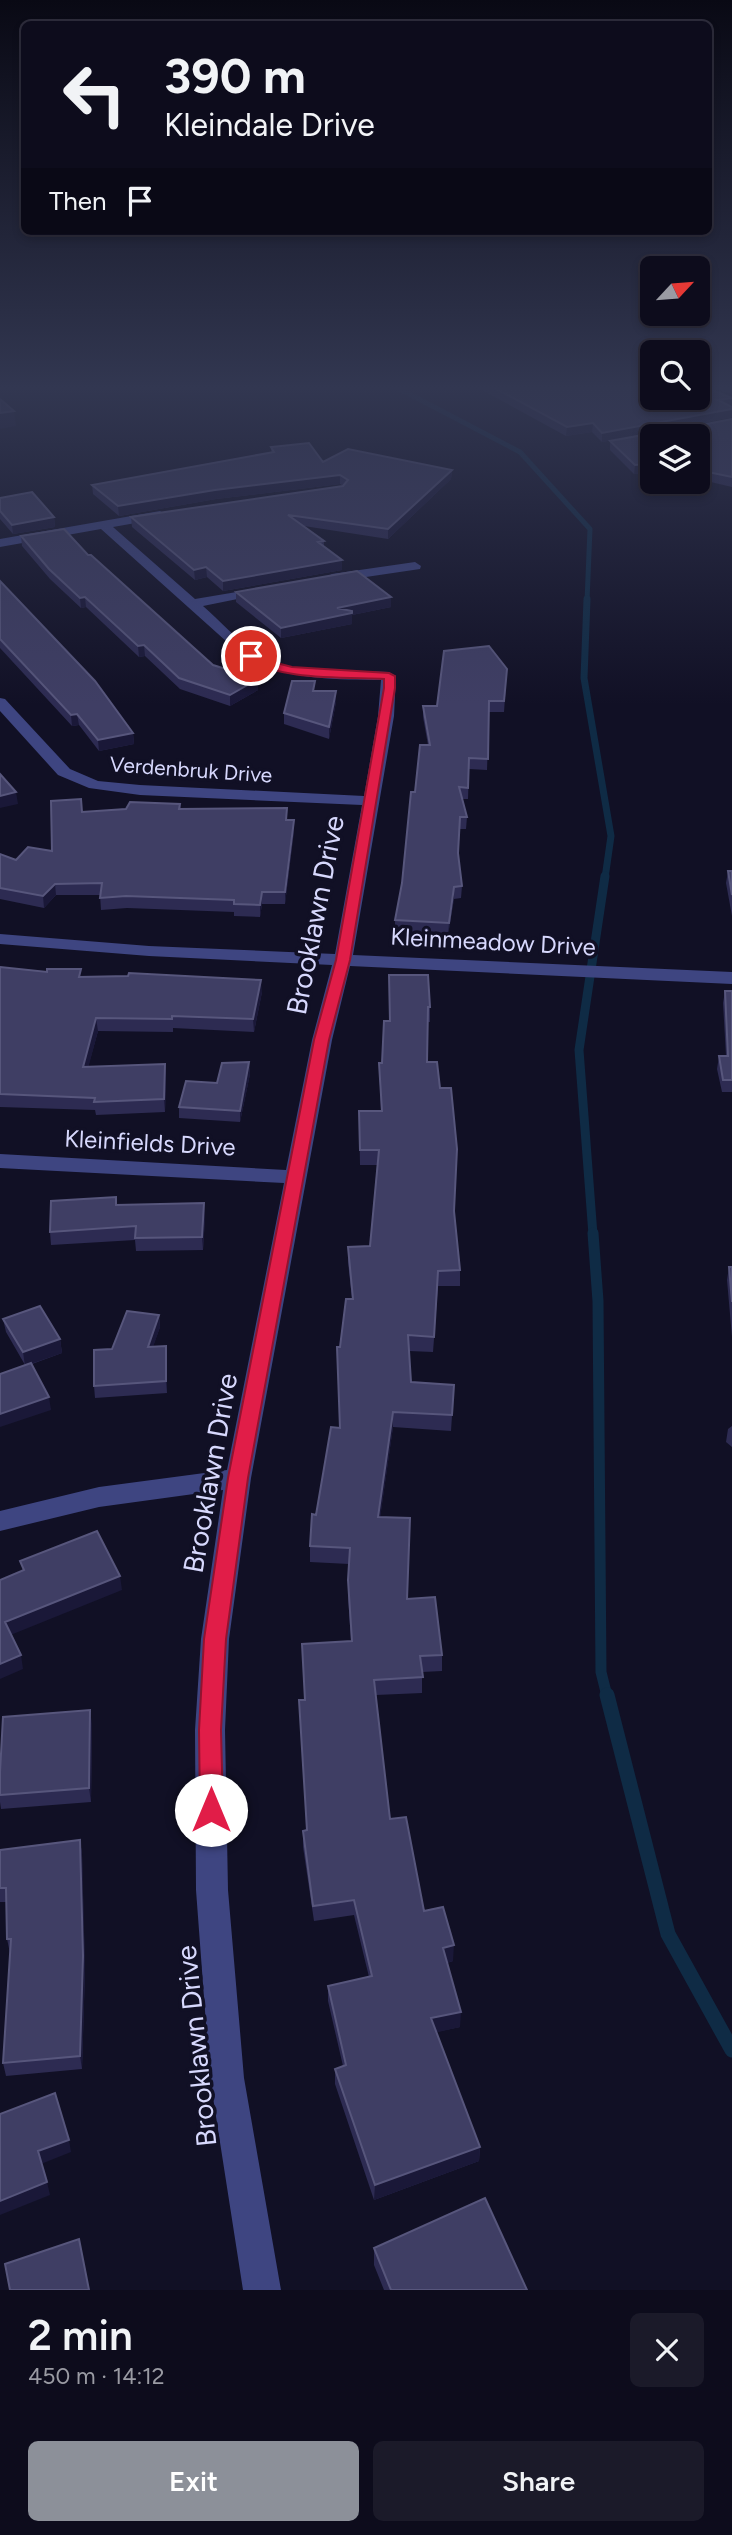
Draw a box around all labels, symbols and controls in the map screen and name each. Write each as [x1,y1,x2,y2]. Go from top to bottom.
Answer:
text: 390 m [164,46,306,105]
icon: left [49,49,140,140]
text: Kleindale Drive [164,106,375,144]
icon: arrive [121,182,159,220]
text: Then [49,185,107,217]
north arrow [640,256,710,326]
map controls [640,256,710,494]
button: search [640,340,710,410]
button: layers [640,424,710,494]
pin [221,626,281,686]
icon: arrive [232,637,270,675]
street label: Verdenbruk Drive [109,751,273,788]
street label: Brooklawn Drive [279,813,351,1017]
street label: Kleinmeadow Drive [390,922,596,961]
street label: Kleinfields Drive [64,1124,236,1161]
street label: Brooklawn Drive [176,1371,244,1575]
position arrow [174,1773,248,1847]
street label: Brooklawn Drive [169,1944,223,2148]
text: 2 min [28,2310,133,2361]
button: close [630,2313,704,2387]
text: 450 m · 14:12 [28,2362,165,2390]
button: Exit [28,2441,359,2521]
button: Share [373,2441,704,2521]

